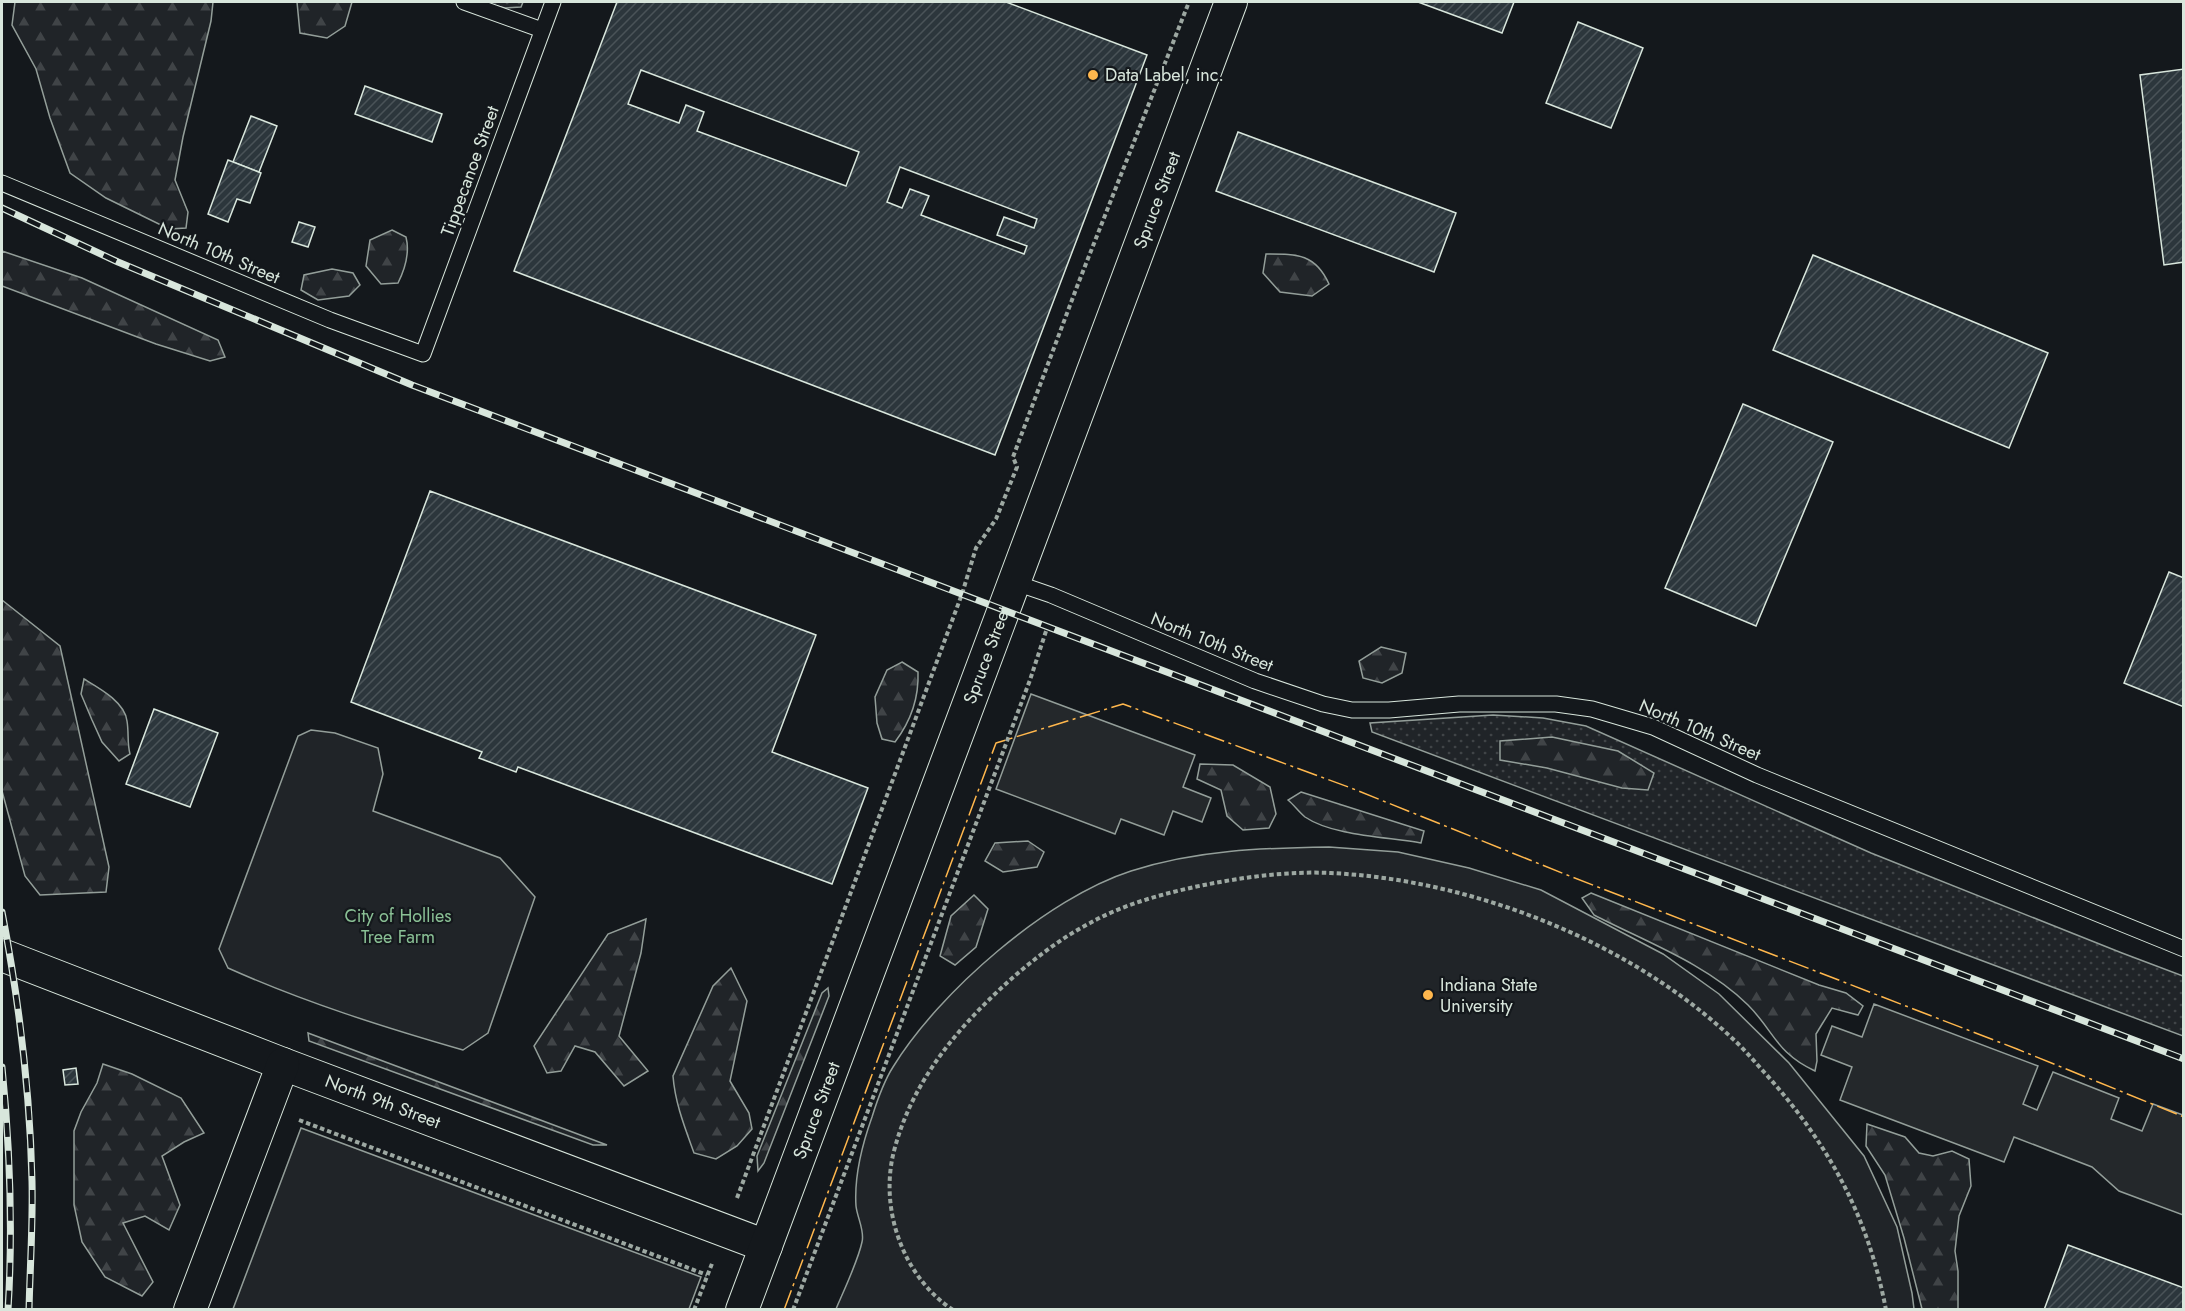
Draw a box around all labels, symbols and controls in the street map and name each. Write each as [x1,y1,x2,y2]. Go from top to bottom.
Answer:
place label: Data Label, inc. [1105,62,1224,88]
marker: Data Label, inc. [1086,68,1100,82]
street label: Tippecanoe Street [434,102,506,240]
street label: Spruce Street [1127,147,1187,252]
street label: North 10th Street [154,216,285,291]
street label: Spruce Street [957,602,1017,708]
street label: North 10th Street [1147,606,1278,679]
street label: North 10th Street [1635,693,1766,768]
park label: City of Hollies Tree Farm [344,903,452,950]
place label: Indiana State University [1440,972,1537,1019]
marker: Indiana State University [1421,988,1435,1002]
street label: Spruce Street [787,1057,847,1163]
street label: North 9th Street [321,1068,445,1135]

